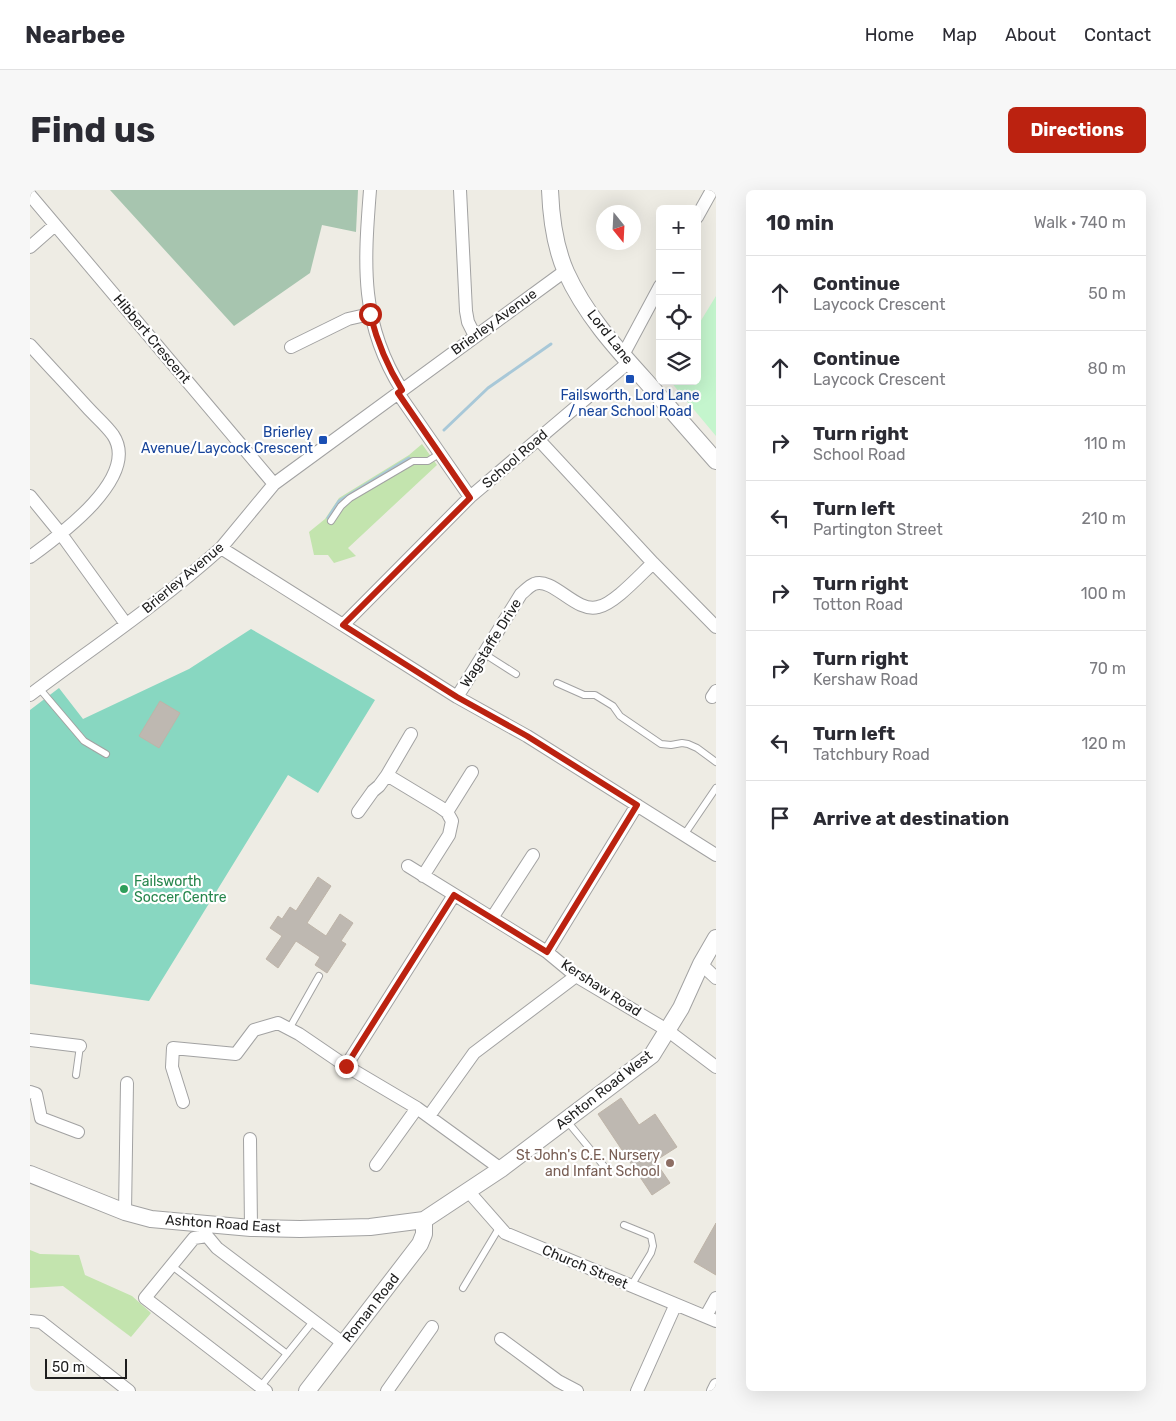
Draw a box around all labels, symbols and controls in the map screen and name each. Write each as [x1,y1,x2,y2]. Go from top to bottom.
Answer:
text: Nearbee [25,21,125,49]
text: Home [865,24,914,46]
text: Map [942,24,977,46]
text: About [1005,24,1056,46]
text: Contact [1084,24,1151,46]
button: Directions [1008,107,1146,153]
text: Find us [30,109,155,151]
north arrow [596,205,641,250]
map controls [656,205,701,385]
button: + [656,205,701,250]
text: 10 min [766,210,834,235]
text: Walk · 740 m [1034,213,1126,232]
button: − [656,250,701,295]
text: Continue [813,272,900,295]
icon: ahead [766,279,794,307]
text: 50 m [1088,284,1126,303]
street label: Brierley Avenue [448,285,540,359]
street label: Hibbert Crescent [110,291,195,387]
button: locate [656,295,701,340]
text: Laycock Crescent [813,295,945,314]
route start [359,303,382,326]
street label: Lord Lane [583,306,637,368]
button: layers [656,340,701,385]
text: Continue [813,347,900,370]
icon: ahead [766,354,794,382]
text: 80 m [1088,359,1126,378]
text: Laycock Crescent [813,370,945,389]
marker: Failsworth, Lord Lane / near School Road [624,373,636,385]
place label: Failsworth, Lord Lane / near School Road [560,387,700,420]
text: Turn right [813,422,908,445]
place label: Brierley Avenue/Laycock Crescent [141,424,314,457]
street label: School Road [479,426,551,492]
icon: right [766,429,794,457]
marker: Brierley Avenue/Laycock Crescent [317,434,329,446]
text: 110 m [1084,434,1126,453]
text: School Road [813,445,906,464]
text: Turn left [813,497,895,520]
icon: left [766,504,794,532]
text: 210 m [1081,509,1126,528]
text: Partington Street [813,520,943,539]
street label: Brierley Avenue [139,539,228,617]
text: Turn right [813,572,908,595]
icon: right [766,579,794,607]
text: 100 m [1081,584,1126,603]
street label: Wagstaffe Drive [457,595,525,691]
text: Totton Road [813,595,903,614]
text: Turn right [813,647,908,670]
icon: right [766,654,794,682]
text: 70 m [1089,659,1126,678]
text: Kershaw Road [813,670,918,689]
text: Turn left [813,722,895,745]
icon: left [766,729,794,757]
text: 120 m [1081,734,1126,753]
text: Tatchbury Road [813,745,930,764]
icon: arrive [766,804,794,832]
text: Arrive at destination [813,807,1009,830]
place label: Failsworth Soccer Centre [134,873,227,906]
marker: Failsworth Soccer Centre [118,883,130,895]
street label: Kershaw Road [558,956,644,1020]
street label: Ashton Road West [552,1047,656,1133]
route end [335,1055,358,1078]
place label: St John's C.E. Nursery and Infant School [516,1147,660,1180]
marker: St John's C.E. Nursery and Infant School [664,1157,676,1169]
street label: Ashton Road East [165,1211,282,1237]
street label: Church Street [540,1241,631,1293]
street label: Roman Road [339,1270,403,1346]
scale bar [45,1356,128,1379]
text: 50 m [52,1359,85,1376]

